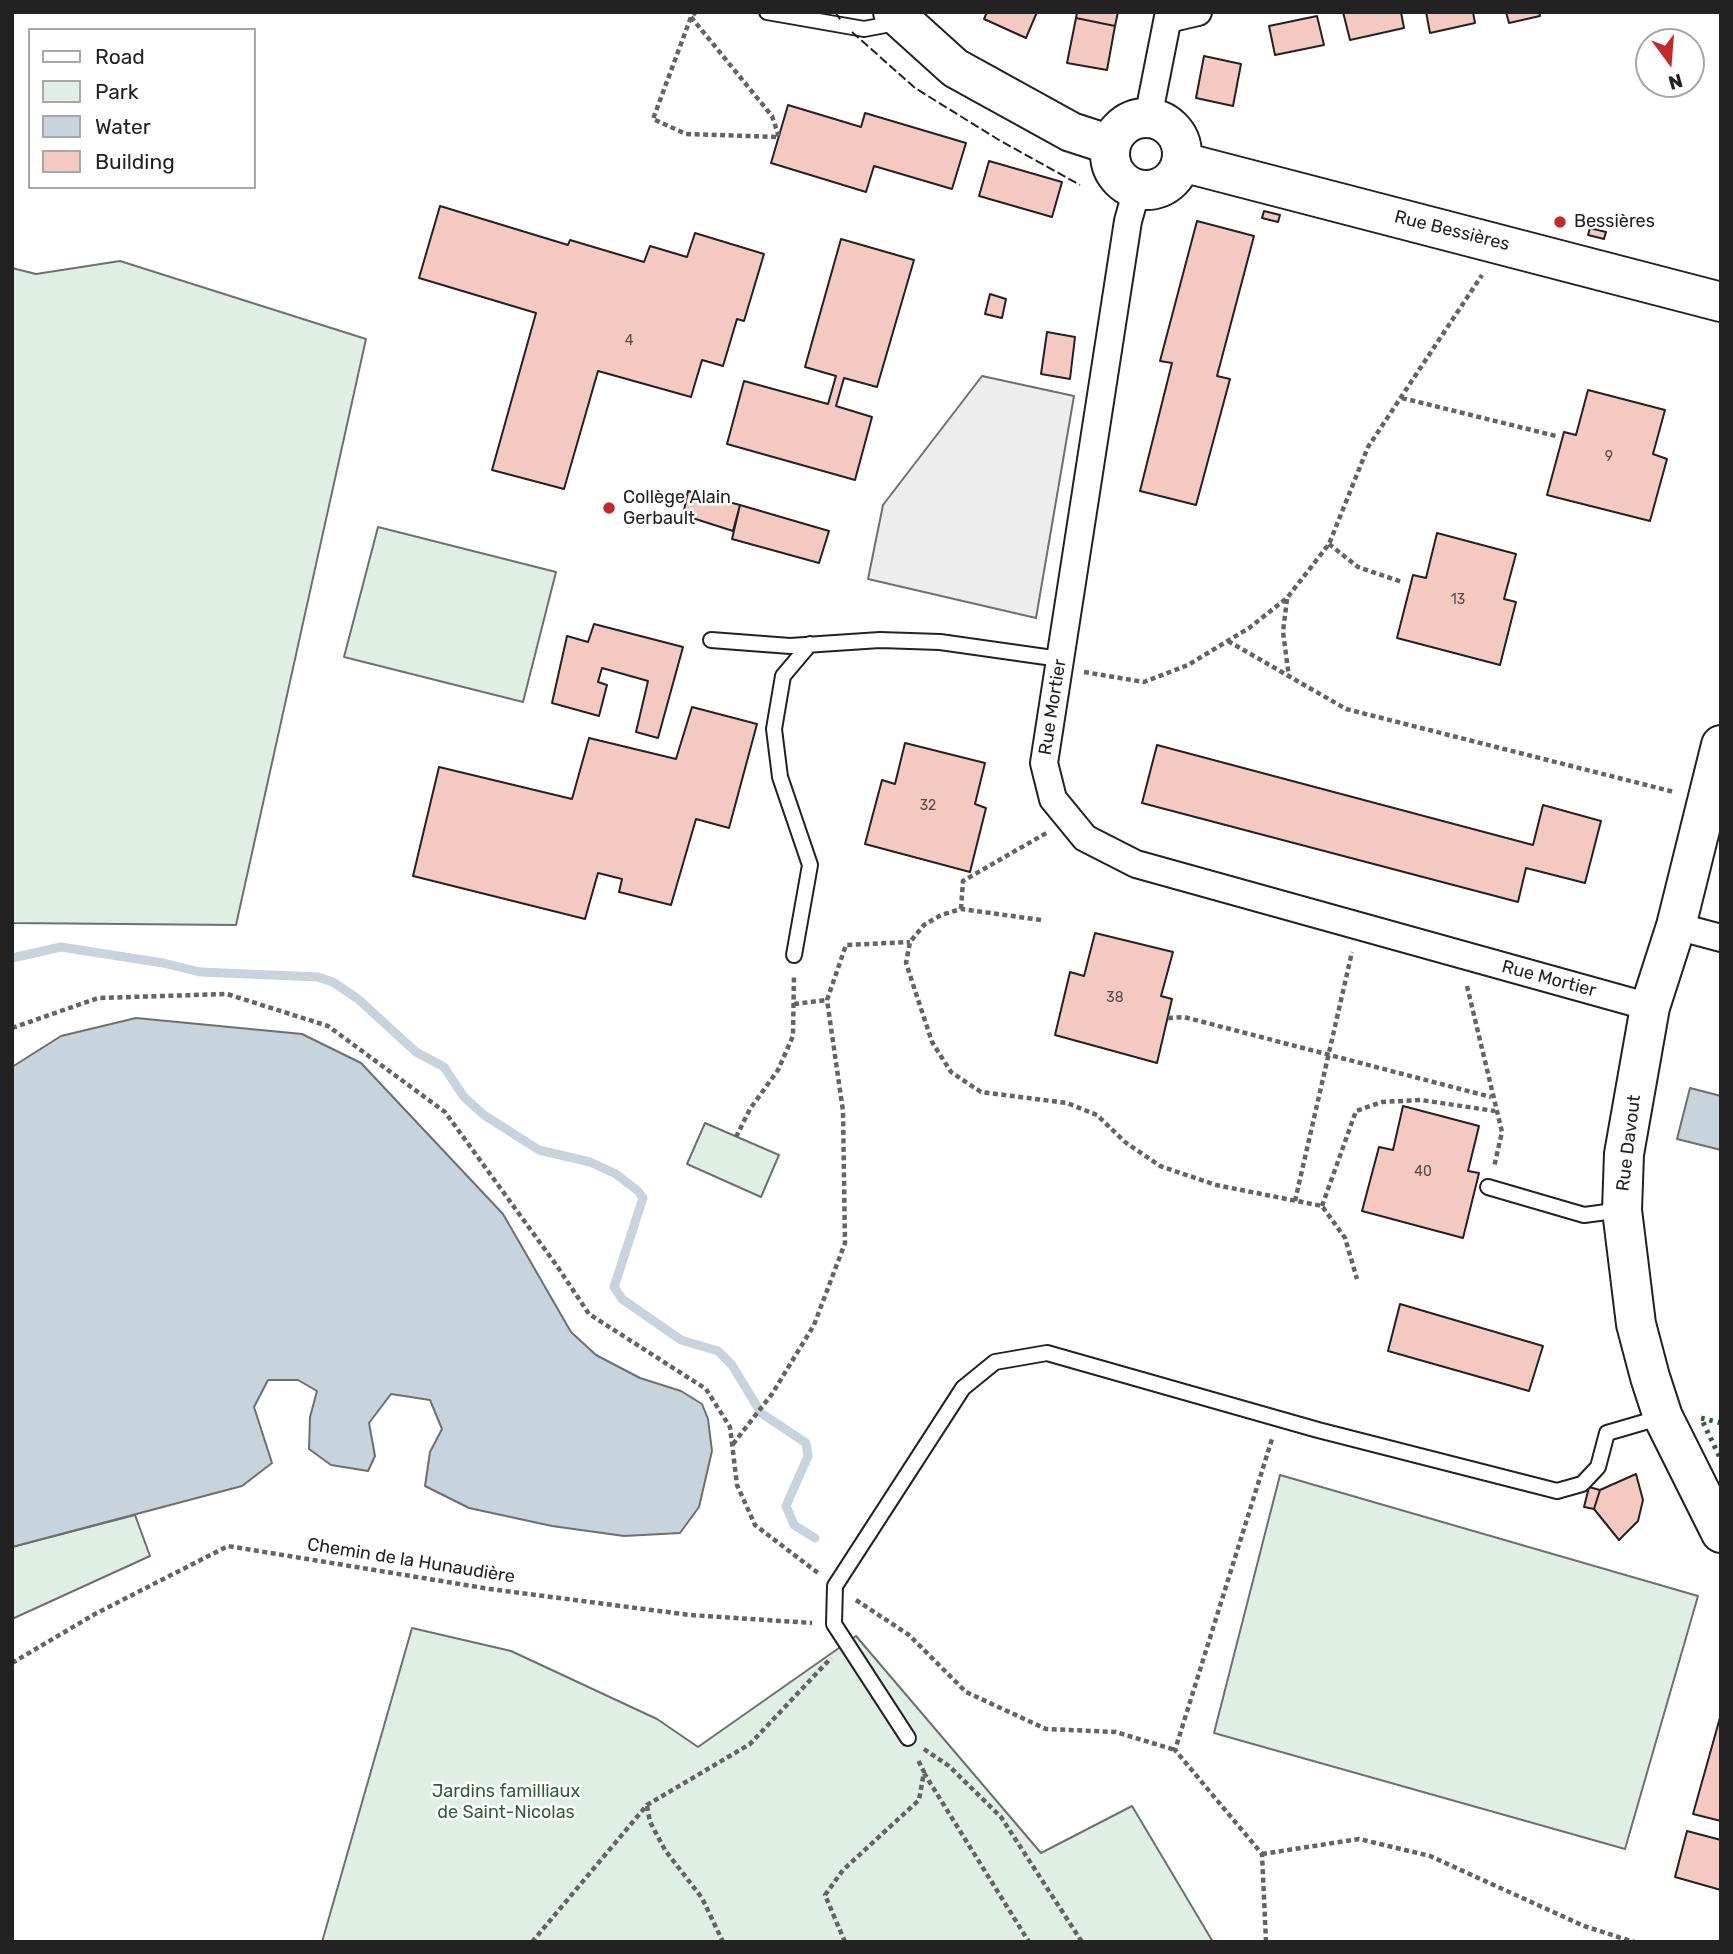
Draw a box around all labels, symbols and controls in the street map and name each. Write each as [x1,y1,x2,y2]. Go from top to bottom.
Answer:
legend [28,28,256,189]
north arrow [1635,28,1705,98]
text: Road [95,44,145,69]
text: N [1666,69,1685,95]
text: Park [95,79,139,104]
text: Water [95,114,151,139]
text: Building [95,149,175,174]
street label: Rue Bessières [1392,206,1512,256]
place label: Bessières [1574,211,1655,233]
marker: Bessières [1552,214,1568,230]
house number: 4 [625,333,633,349]
house number: 9 [1605,449,1613,465]
place label: Collège Alain Gerbault [623,487,731,530]
marker: Collège Alain Gerbault [601,500,617,516]
house number: 13 [1451,592,1465,608]
street label: Rue Mortier [1035,657,1071,757]
house number: 32 [920,798,936,814]
street label: Rue Mortier [1499,956,1599,1002]
house number: 38 [1106,990,1124,1006]
street label: Rue Davout [1612,1093,1646,1193]
house number: 40 [1414,1164,1432,1180]
street label: Chemin de la Hunaudière [306,1534,516,1588]
park label: Jardins familliaux de Saint-Nicolas [432,1781,580,1824]

